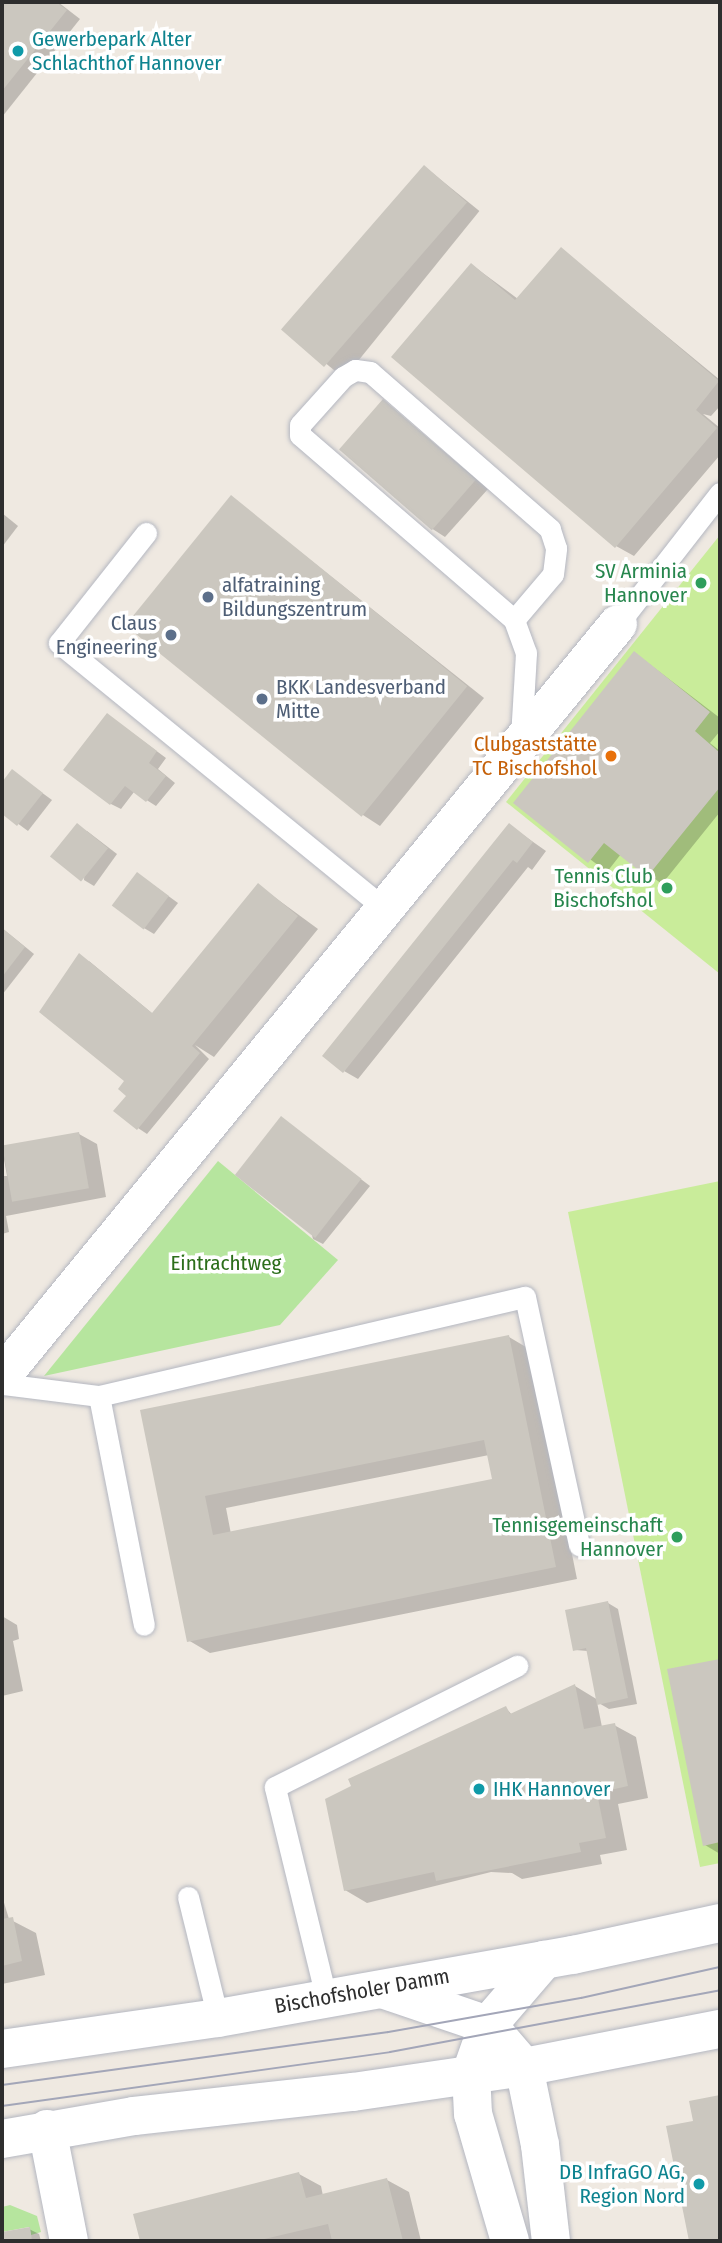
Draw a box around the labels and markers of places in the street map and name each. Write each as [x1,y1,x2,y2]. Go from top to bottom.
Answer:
place label: Gewerbepark Alter Schlachthof Hannover [32,26,222,76]
marker: Gewerbepark Alter Schlachthof Hannover [10,43,26,59]
place label: SV Arminia Hannover [595,558,687,608]
place label: alfatraining Bildungszentrum [222,572,367,622]
marker: SV Arminia Hannover [693,575,709,591]
marker: alfatraining Bildungszentrum [200,589,216,605]
place label: Claus Engineering [56,610,157,660]
marker: Claus Engineering [163,627,179,643]
place label: BKK Landesverband Mitte [276,674,446,724]
marker: BKK Landesverband Mitte [254,691,270,707]
place label: Clubgaststätte TC Bischofshol [473,731,597,781]
marker: Clubgaststätte TC Bischofshol [603,748,619,764]
place label: Tennis Club Bischofshol [553,863,653,913]
marker: Tennis Club Bischofshol [659,880,675,896]
place label: Tennisgemeinschaft Hannover [492,1512,663,1562]
marker: Tennisgemeinschaft Hannover [669,1529,685,1545]
place label: IHK Hannover [493,1776,610,1802]
marker: IHK Hannover [471,1781,487,1797]
place label: DB InfraGO AG, Region Nord [559,2159,685,2209]
marker: DB InfraGO AG, Region Nord [691,2176,707,2192]

